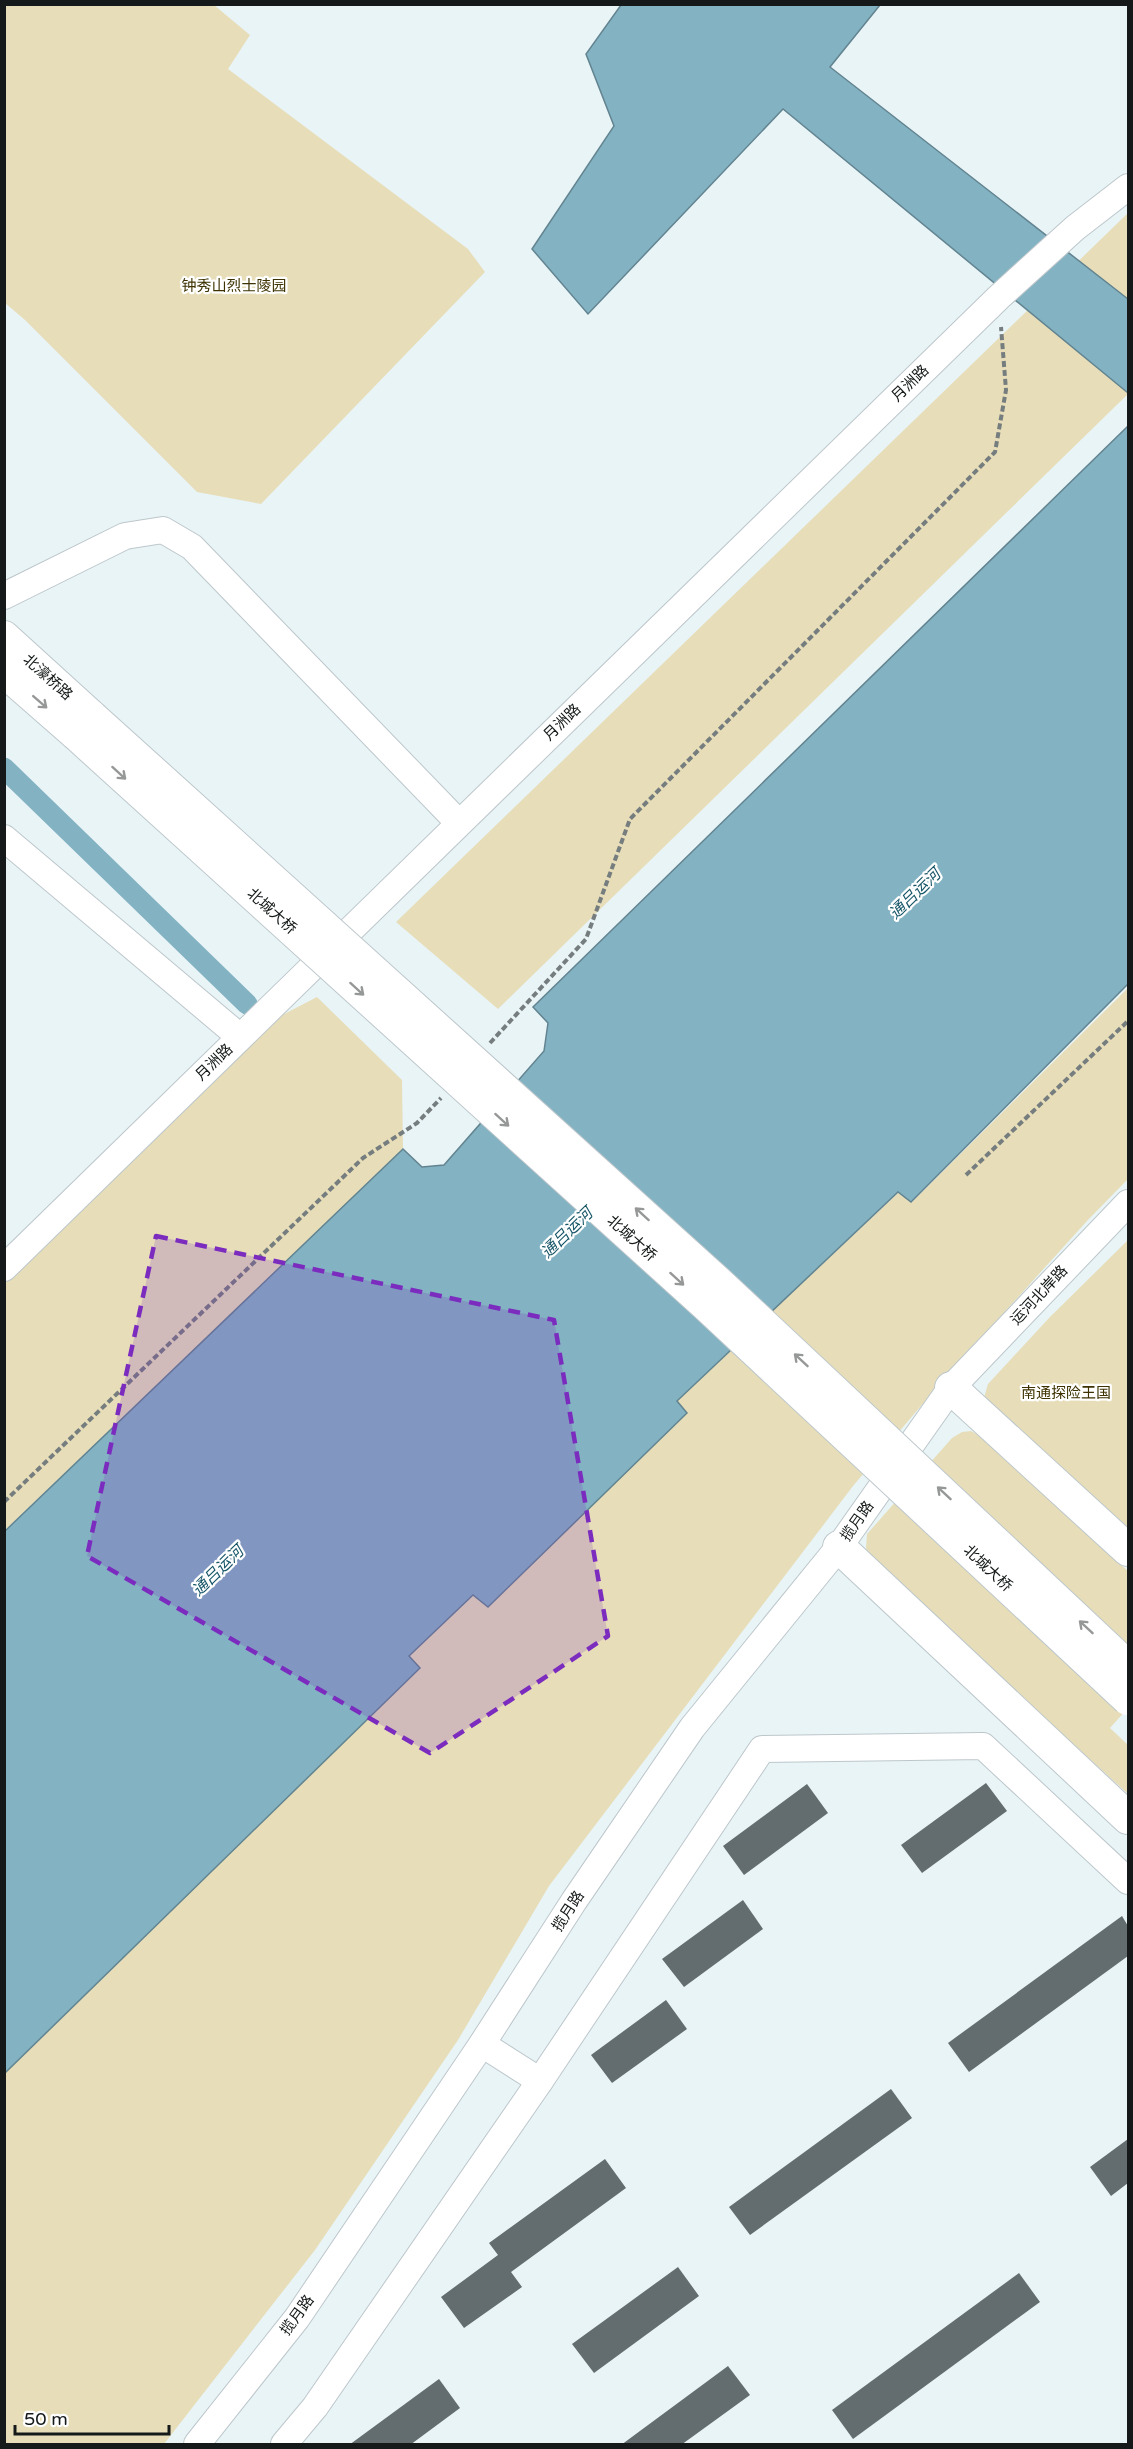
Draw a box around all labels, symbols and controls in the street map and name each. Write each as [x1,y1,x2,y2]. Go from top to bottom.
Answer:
park label: 钟秀山烈士陵园 [181,277,287,295]
street label: 月洲路 [888,361,932,405]
street label: 北濠桥路 [20,650,76,704]
one-way arrow [32,695,47,709]
street label: 月洲路 [540,700,584,744]
one-way arrow [112,766,127,780]
water label: 通吕运河 [885,862,947,923]
street label: 北城大桥 [244,884,300,938]
one-way arrow [350,982,365,996]
street label: 月洲路 [192,1040,236,1084]
one-way arrow [494,1113,509,1127]
water label: 通吕运河 [537,1201,599,1262]
one-way arrow [635,1207,650,1221]
street label: 北城大桥 [604,1211,660,1265]
street label: 运河北岸路 [1007,1261,1071,1329]
one-way arrow [670,1272,685,1286]
one-way arrow [794,1353,809,1367]
park label: 南通探险王国 [1021,1384,1111,1402]
one-way arrow [936,1486,951,1501]
street label: 揽月路 [837,1497,877,1545]
water label: 通吕运河 [188,1539,250,1600]
street label: 北城大桥 [960,1541,1016,1595]
one-way arrow [1078,1620,1093,1634]
street label: 揽月路 [548,1887,588,1935]
street label: 揽月路 [276,2292,318,2338]
scale bar [15,2398,170,2436]
text: 50 m [24,2408,68,2430]

